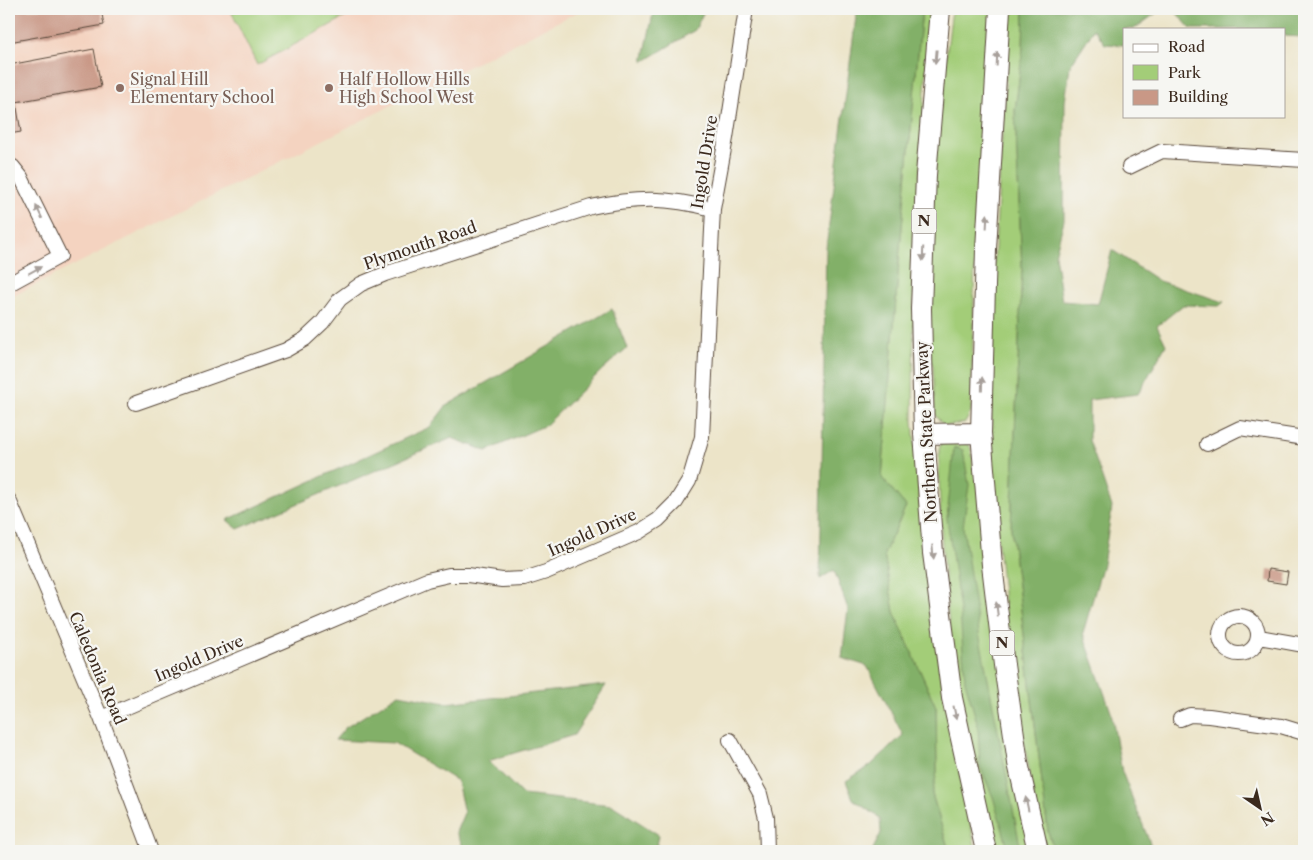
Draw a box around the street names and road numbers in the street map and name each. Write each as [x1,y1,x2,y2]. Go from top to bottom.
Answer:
street label: Ingold Drive [687,114,721,210]
road number: N [912,208,936,234]
street label: Plymouth Road [361,216,479,274]
street label: Northern State Parkway [911,340,941,523]
street label: Ingold Drive [545,504,639,560]
street label: Caledonia Road [65,608,131,728]
street label: Ingold Drive [152,630,246,686]
road number: N [990,630,1014,656]

